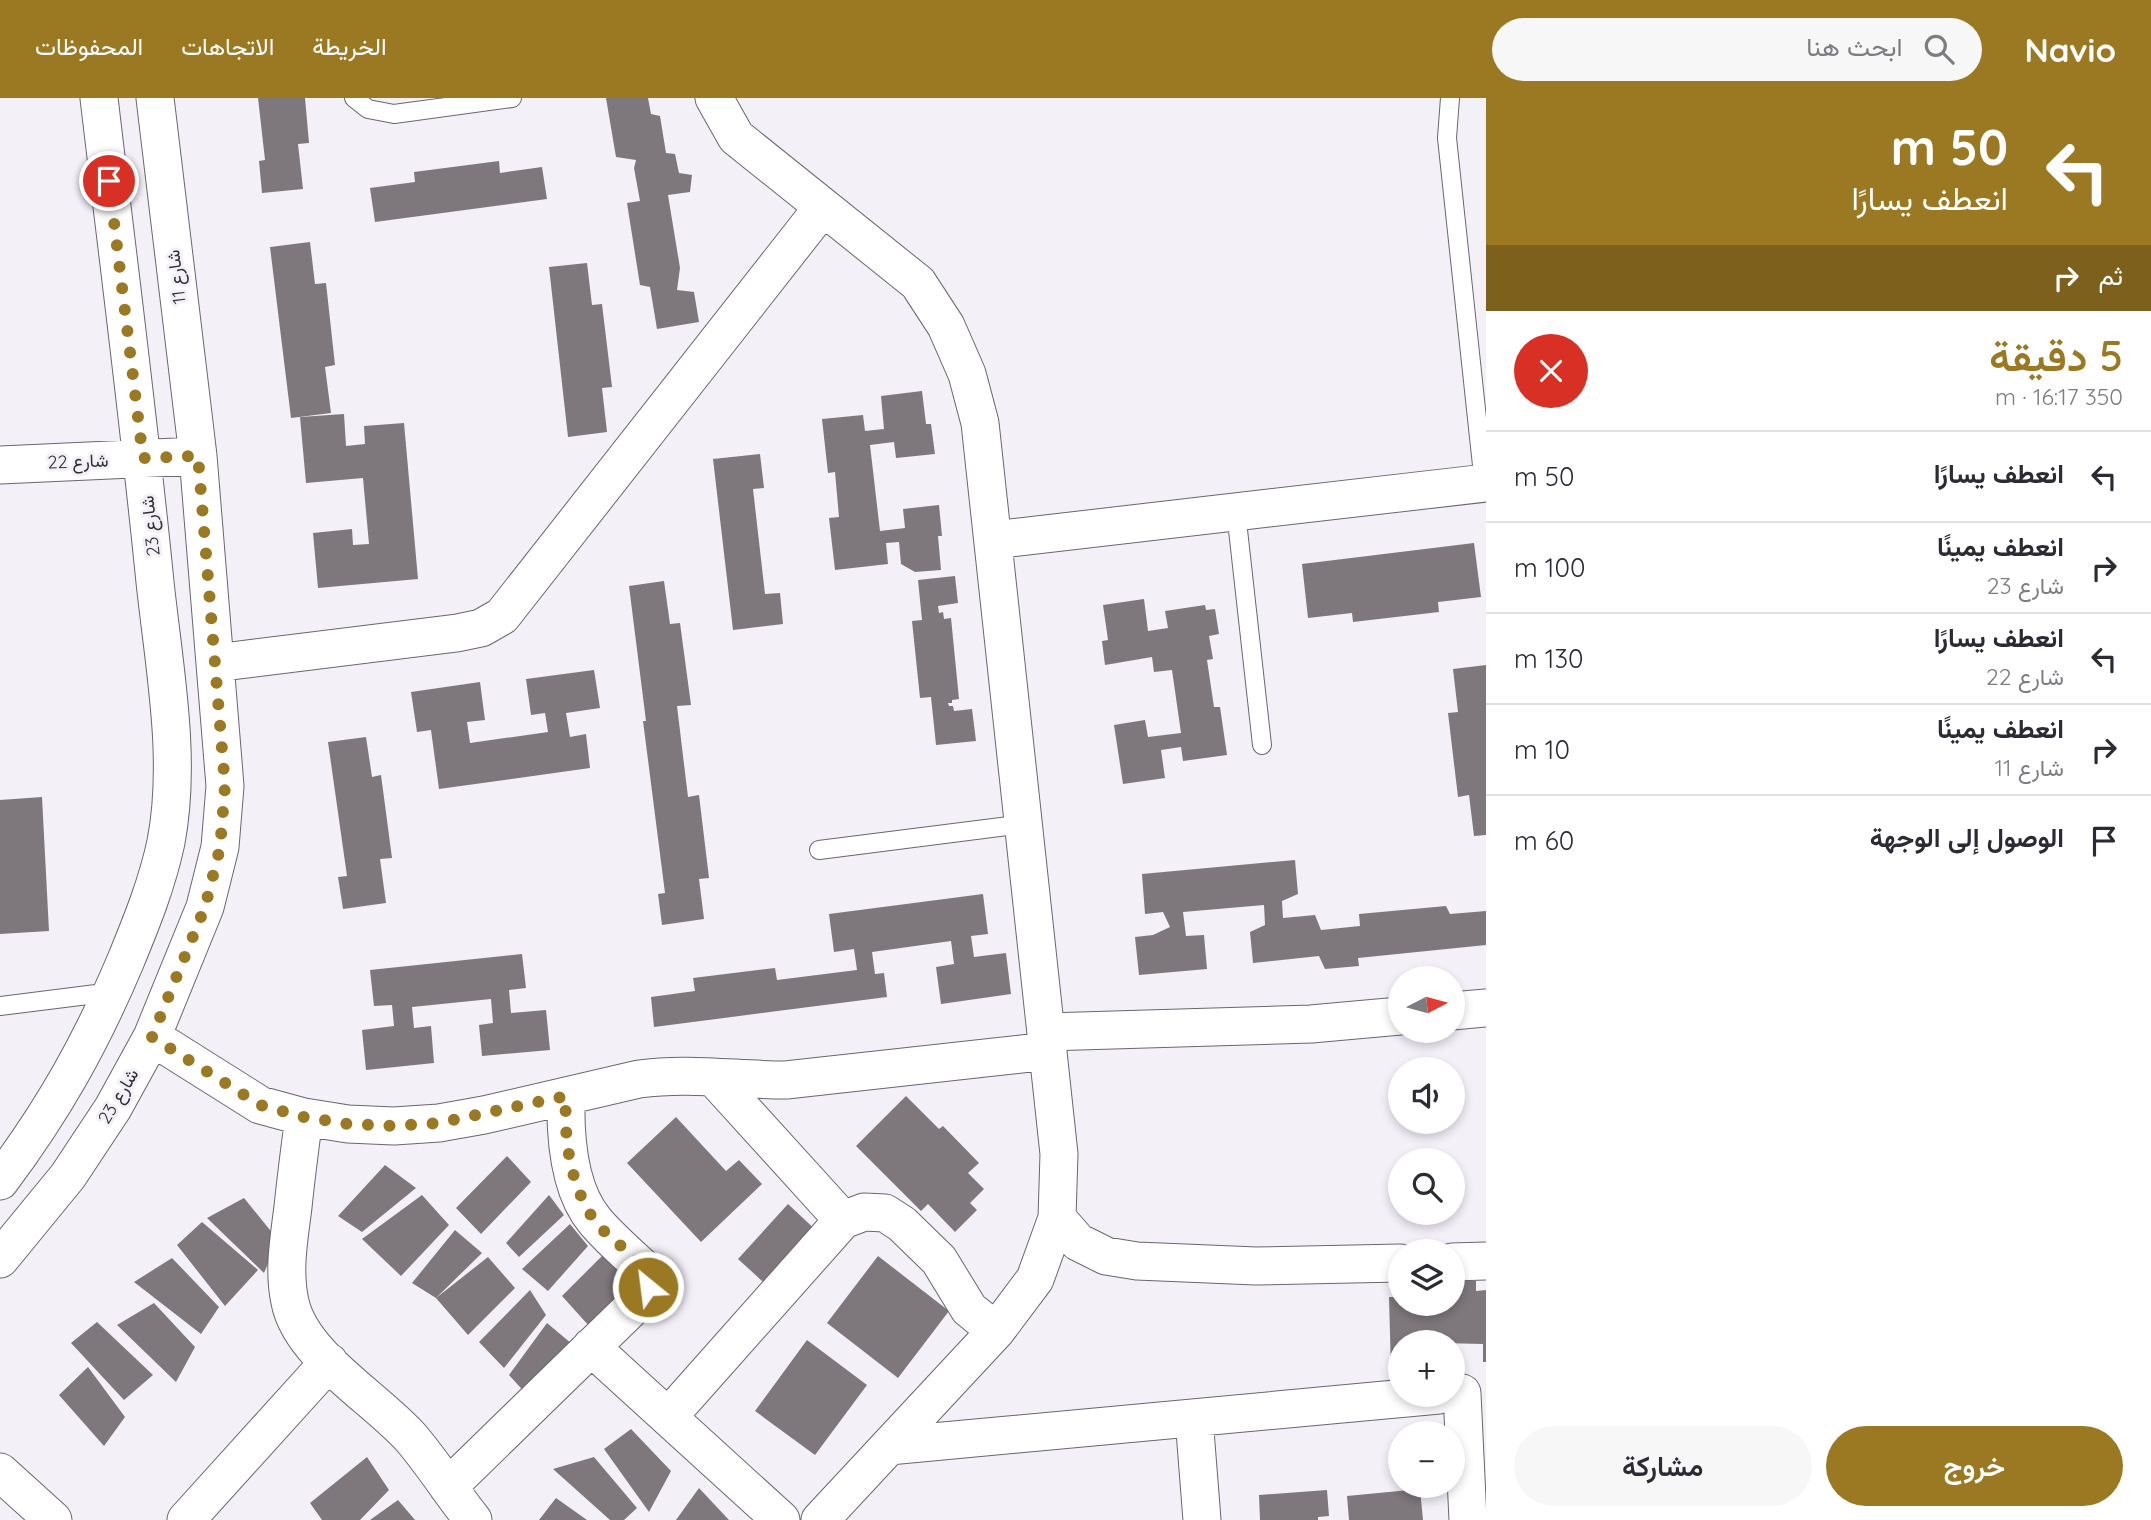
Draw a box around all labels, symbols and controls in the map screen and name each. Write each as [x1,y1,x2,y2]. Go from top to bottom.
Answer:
search box [1492,18,1982,81]
text: Navio [2024,29,2116,70]
text: ابحث هنا [1806,30,1902,63]
icon: search [1920,30,1958,68]
text: المحفوظات [35,31,143,61]
text: الاتجاهات [181,31,274,61]
text: الخريطة [312,31,387,61]
text: 50 m [1891,116,2008,177]
icon: left [2032,126,2123,217]
pin [79,151,139,211]
icon: arrive [90,162,128,200]
text: انعطف يسارًا [1852,178,2008,218]
street label: شارع 11 [161,248,192,305]
icon: right [2047,259,2085,297]
text: ثم [2099,259,2123,292]
text: 5 دقيقة [1989,329,2123,382]
button: close [1514,334,1588,408]
text: 350 m · 16:17 [1995,382,2123,411]
street label: شارع 22 [47,448,109,475]
text: انعطف يسارًا [1934,457,2064,490]
icon: left [2085,458,2123,496]
text: 50 m [1514,460,1574,493]
street label: شارع 23 [135,495,166,557]
text: انعطف يمينًا [1937,530,2064,563]
icon: right [2085,549,2123,587]
text: 100 m [1514,551,1585,584]
text: شارع 23 [1987,571,2064,600]
text: انعطف يسارًا [1934,621,2064,654]
icon: left [2085,640,2123,678]
text: 130 m [1514,642,1584,675]
text: شارع 22 [1986,662,2064,691]
text: انعطف يمينًا [1937,712,2064,745]
icon: right [2085,731,2123,769]
text: 10 m [1514,733,1570,766]
text: شارع 11 [1994,753,2064,782]
text: الوصول إلى الوجهة [1870,821,2064,854]
icon: arrive [2085,822,2123,860]
text: 60 m [1514,824,1574,857]
north arrow [1388,966,1465,1043]
map controls [1388,966,1465,1498]
button: sound [1388,1057,1465,1134]
street label: شارع 23 [93,1064,144,1128]
button: search [1388,1148,1465,1225]
button: layers [1388,1239,1465,1316]
position arrow [611,1250,685,1324]
button: + [1388,1330,1465,1407]
button: − [1388,1421,1465,1498]
button: مشاركة [1514,1426,1812,1506]
button: خروج [1826,1426,2123,1506]

